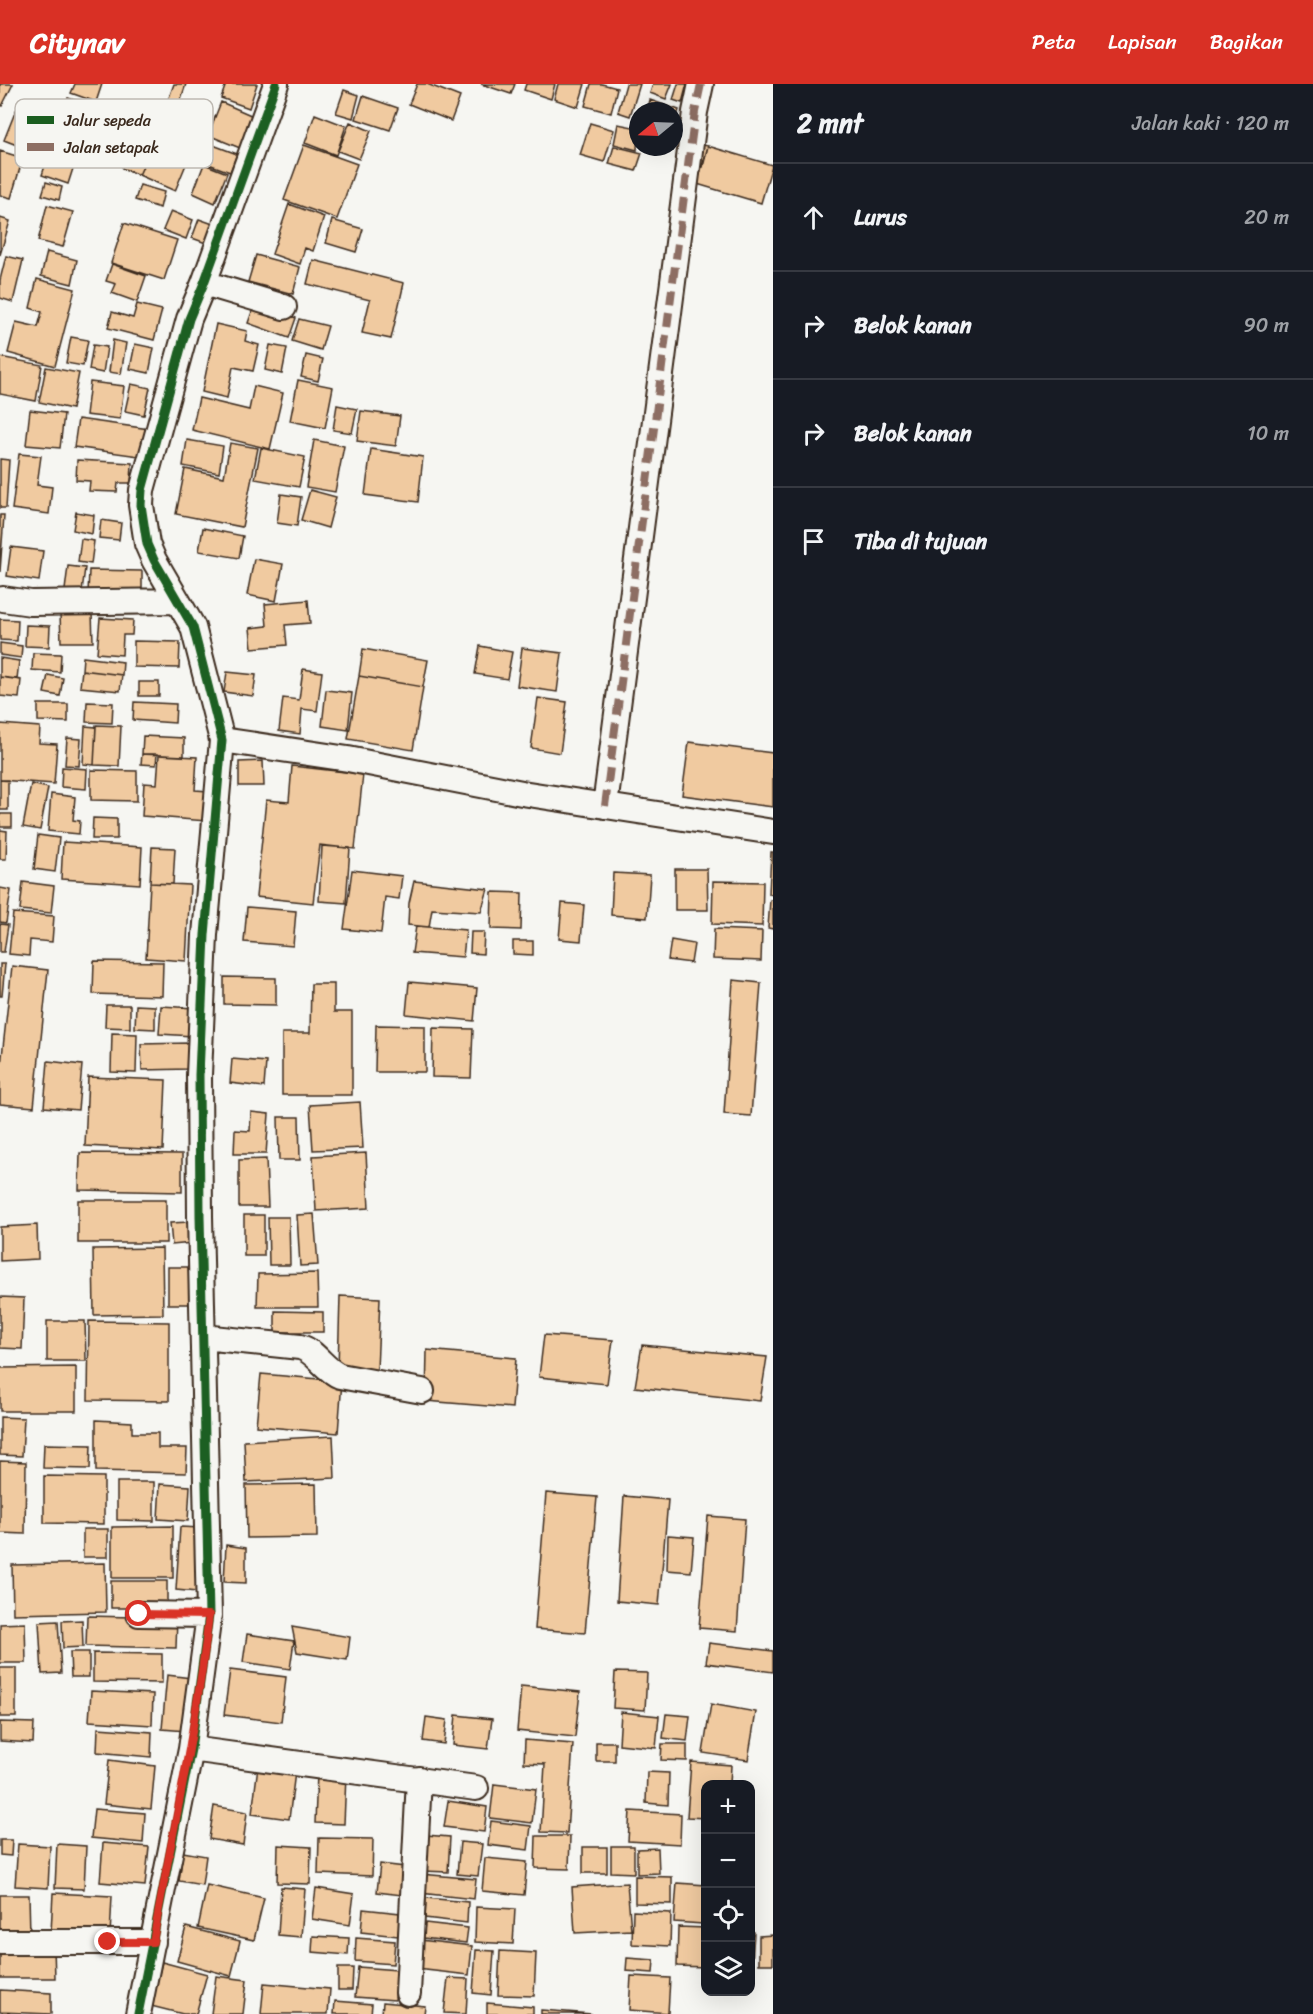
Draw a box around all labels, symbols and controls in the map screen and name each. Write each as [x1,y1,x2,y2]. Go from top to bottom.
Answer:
text: Citynav [30,18,124,67]
text: Peta [1032,23,1075,61]
text: Lapisan [1108,23,1177,61]
text: Bagikan [1210,23,1283,61]
legend [15,99,213,168]
text: 2 mnt [797,100,863,146]
north arrow [629,102,683,156]
text: Jalur sepeda [63,106,152,135]
text: Jalan kaki · 120 m [1132,106,1289,141]
text: Jalan setapak [63,133,159,162]
text: Lurus [854,198,907,237]
text: 20 m [1244,200,1289,235]
icon: ahead [797,201,830,234]
text: Belok kanan [854,306,972,345]
text: 90 m [1244,308,1289,343]
icon: right [797,309,830,342]
text: Belok kanan [854,414,972,453]
text: 10 m [1247,416,1289,451]
icon: right [797,417,830,450]
text: Tiba di tujuan [854,522,987,561]
icon: arrive [797,525,830,558]
route start [125,1600,151,1626]
map controls [701,1780,755,1996]
button: + [701,1780,755,1834]
button: − [701,1834,755,1888]
button: locate [701,1888,755,1942]
route end [94,1928,120,1954]
button: layers [701,1942,755,1996]

